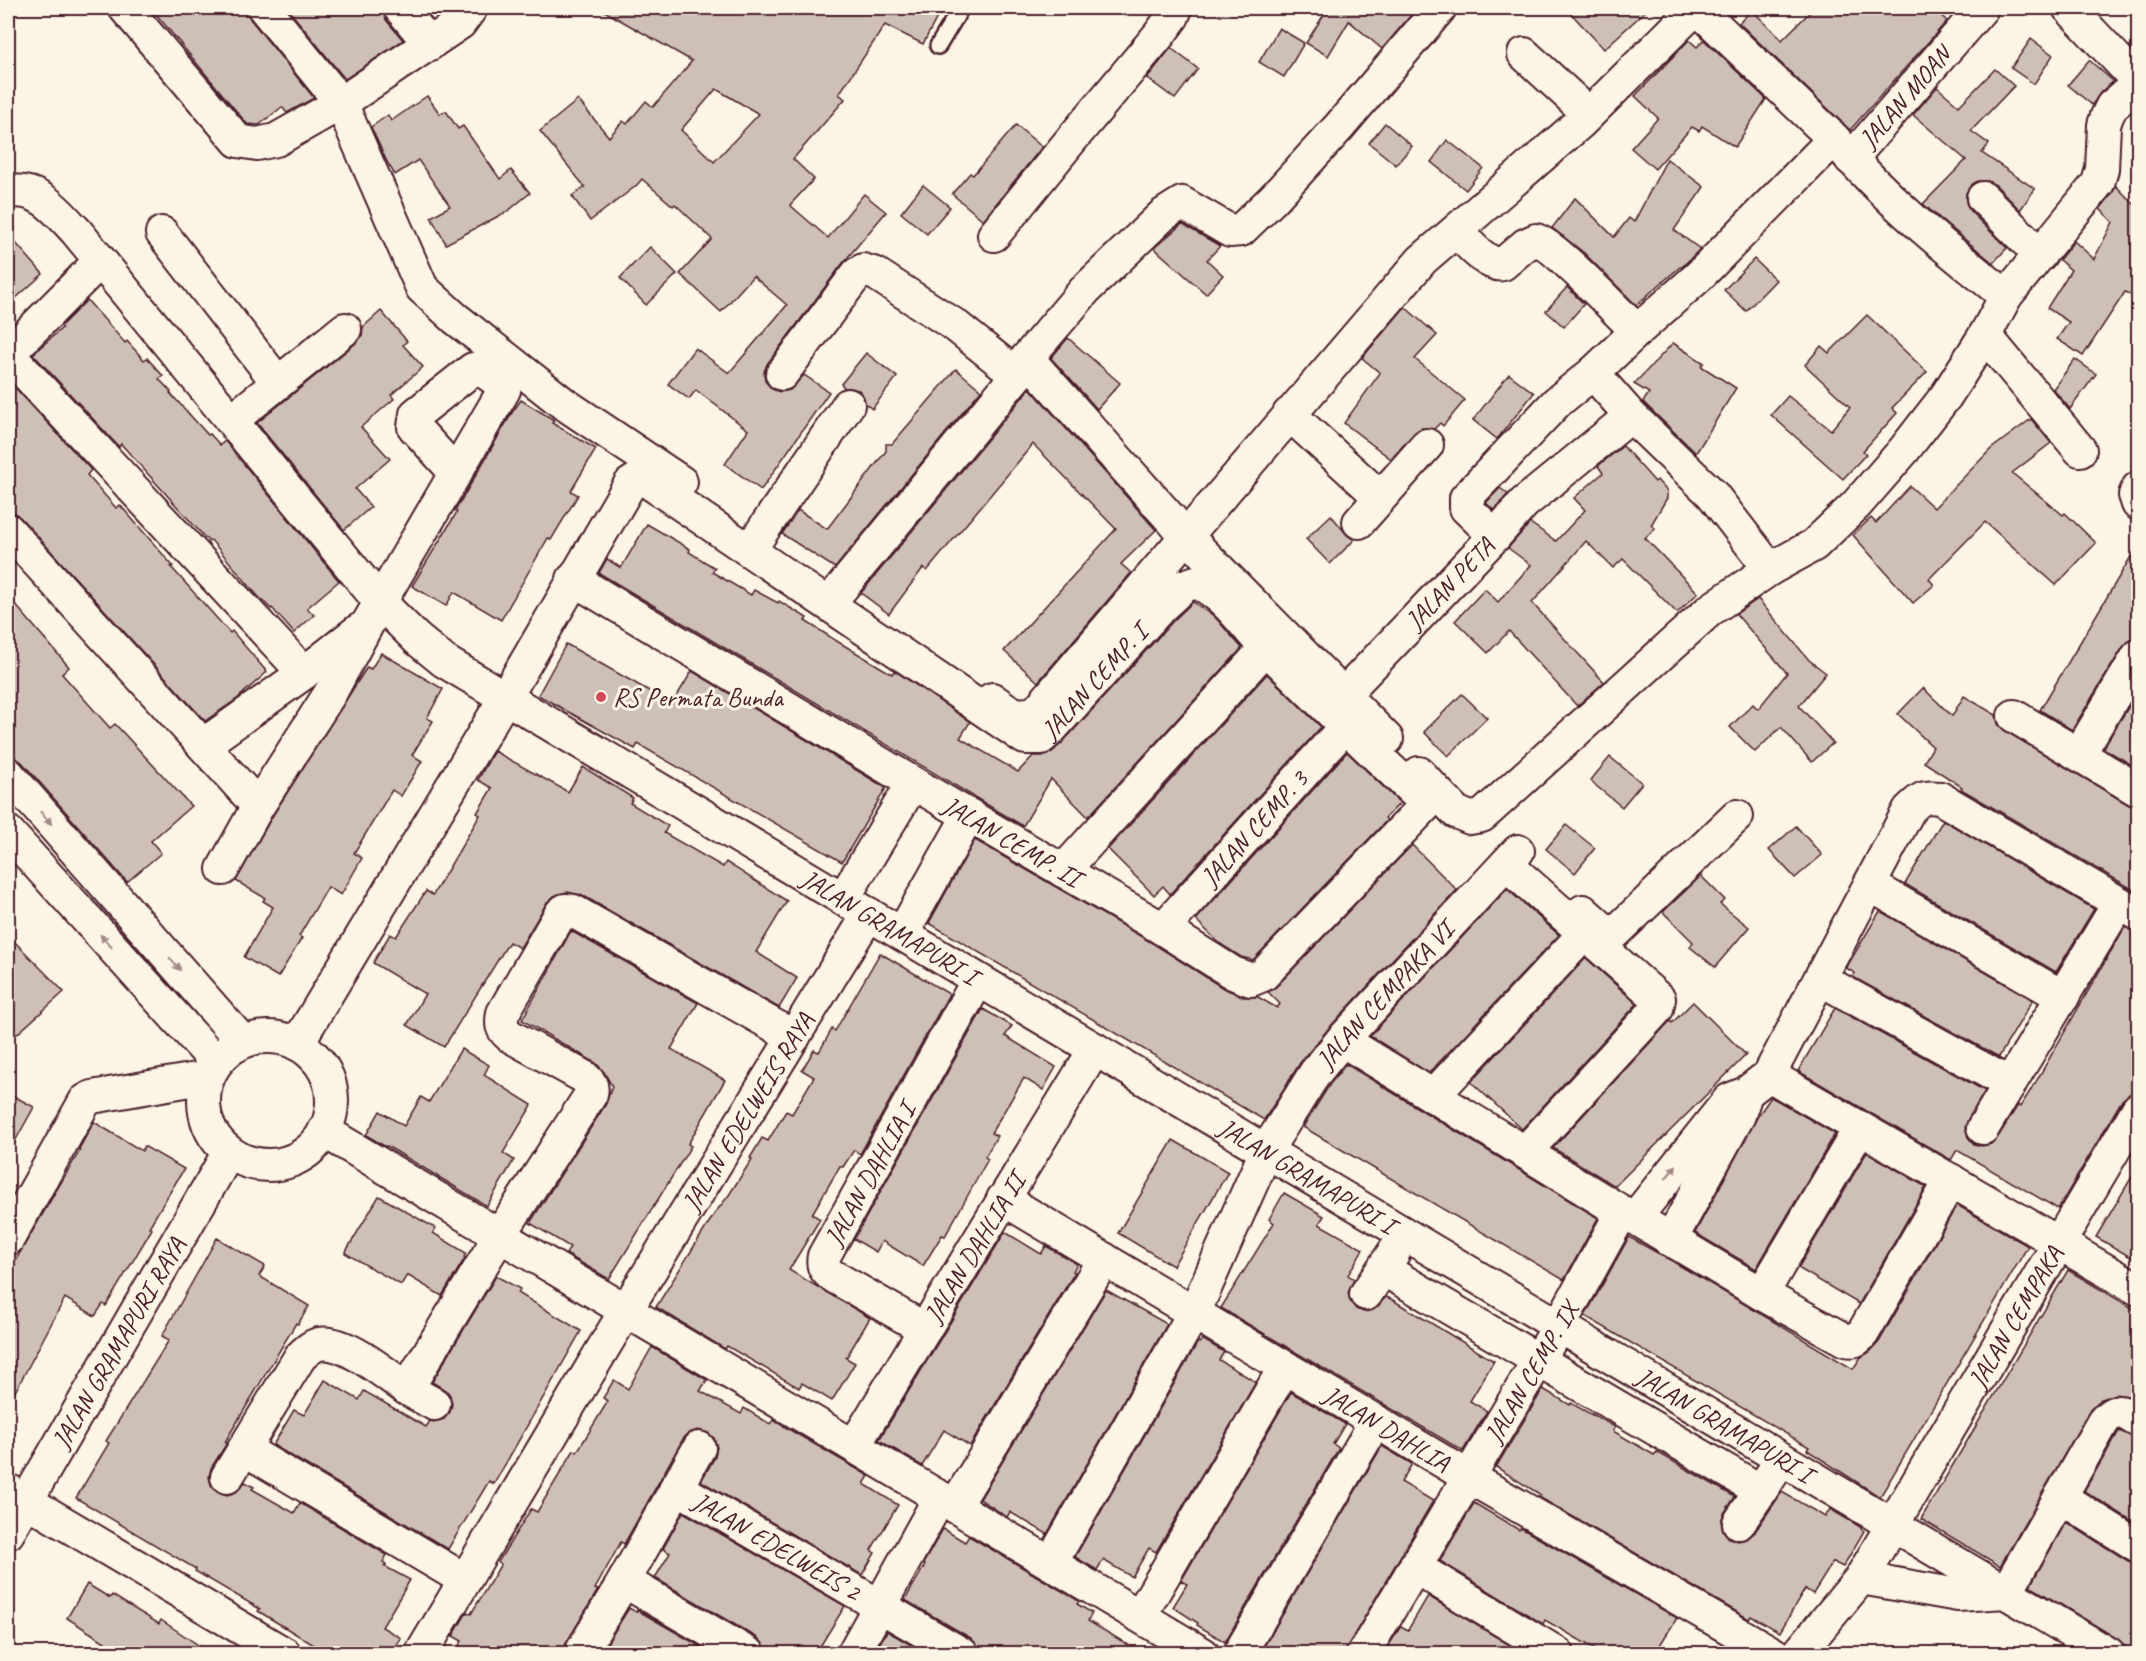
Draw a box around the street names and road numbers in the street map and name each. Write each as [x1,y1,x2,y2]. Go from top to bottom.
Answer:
street label: JALAN MOAN [1851,37,1961,156]
street label: JALAN PETA [1397,529,1503,638]
street label: JALAN CEMP. I [1033,613,1158,748]
street label: JALAN CEMP. 3 [1192,762,1317,895]
street label: JALAN CEMP. II [935,788,1092,897]
street label: JALAN GRAMAPURI I [794,861,988,995]
street label: JALAN CEMPAKA VI [1308,911,1465,1077]
street label: JALAN EDELWEIS RAYA [674,1006,822,1219]
street label: JALAN DAHLIA I [816,1092,926,1253]
street label: JALAN GRAMAPURI I [1211,1110,1406,1244]
street label: JALAN DAHLIA II [916,1163,1036,1330]
street label: JALAN GRAMAPURI RAYA [44,1231,193,1456]
street label: JALAN CEMPAKA [1960,1239,2071,1396]
street label: JALAN CEMP. IX [1476,1293,1588,1450]
street label: JALAN GRAMAPURI I [1628,1359,1823,1493]
street label: JALAN DAHLIA [1316,1377,1457,1479]
street label: JALAN EDELWEIS 2 [685,1484,869,1609]

